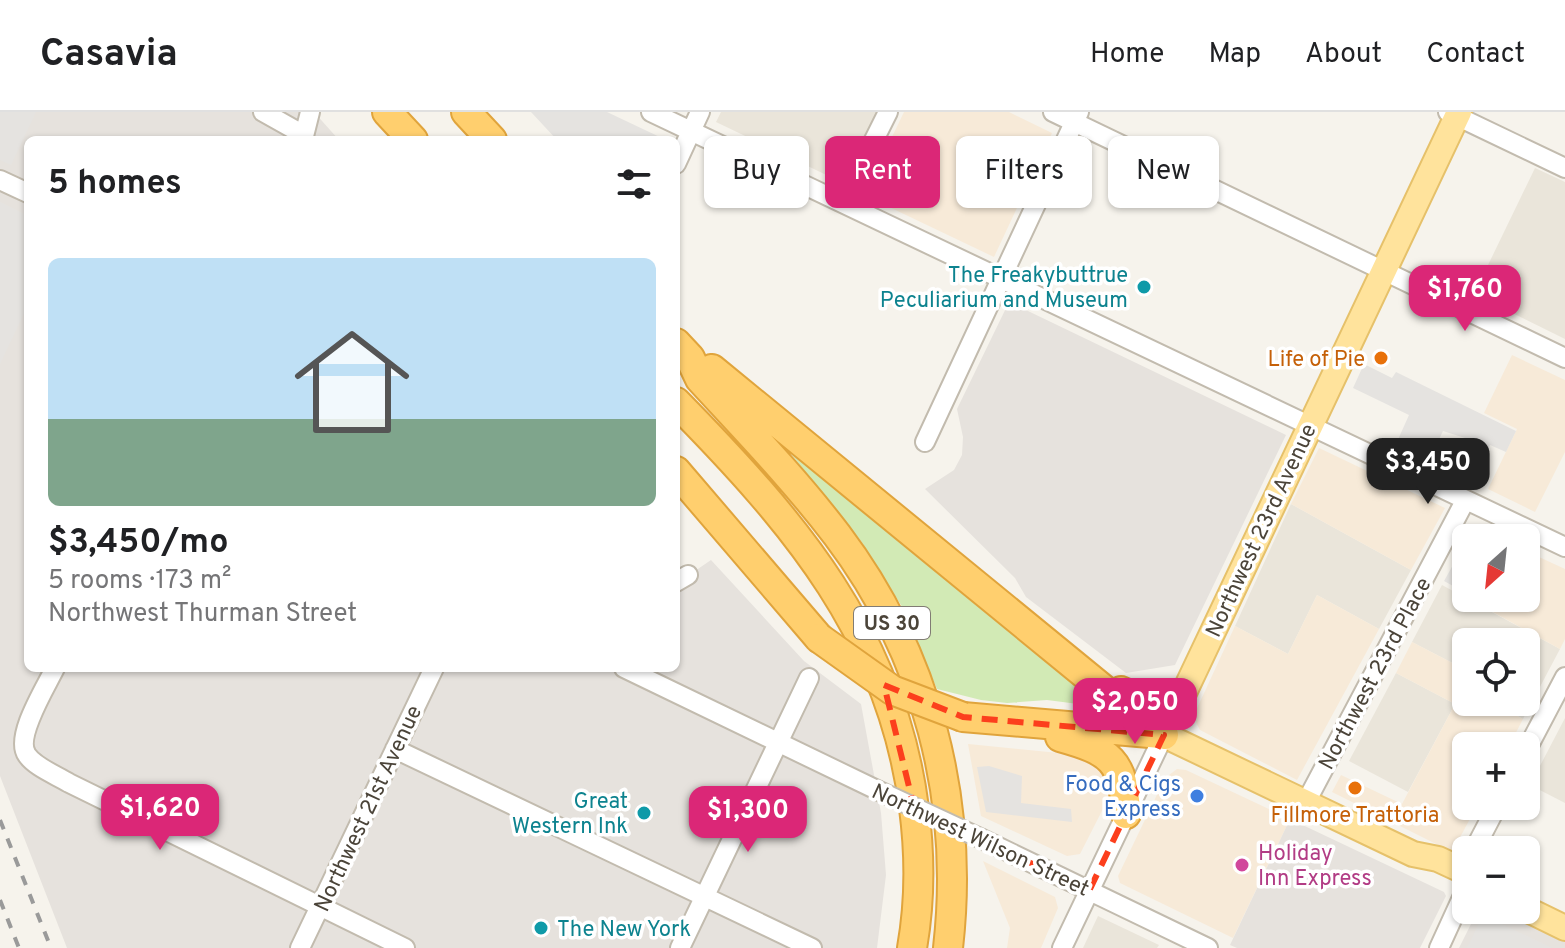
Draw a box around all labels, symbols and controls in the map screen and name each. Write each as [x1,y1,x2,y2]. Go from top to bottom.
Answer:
text: Casavia [40,31,178,80]
text: Home [1090,37,1164,73]
text: Map [1208,37,1261,73]
text: About [1305,37,1382,73]
text: Contact [1426,37,1525,73]
chip: Buy [704,136,809,208]
chip: Rent [825,136,940,208]
chip: Filters [956,136,1092,208]
chip: New [1108,136,1219,208]
icon: filters [612,162,656,206]
text: 5 homes [48,163,182,206]
place label: The Freakybuttrue Peculiarium and Museum [880,263,1128,315]
pin: $1,760 [1400,265,1530,333]
text: $1,760 [1427,274,1503,307]
marker: The Freakybuttrue Peculiarium and Museum [1135,278,1153,296]
icon: home [280,310,424,454]
place label: Life of Pie [1267,347,1365,374]
marker: Life of Pie [1372,349,1390,367]
street label: Northwest 23rd Avenue [1201,420,1324,642]
pin: $3,450 [1363,438,1493,506]
text: $3,450 [1385,447,1471,480]
text: $3,450/mo [48,522,229,565]
north arrow [1452,524,1540,612]
map controls [1452,524,1540,924]
text: 5 rooms · 173 m² [48,565,231,598]
street label: Northwest 23rd Place [1314,573,1438,775]
text: Northwest Thurman Street [48,598,357,631]
road number: US 30 [854,607,930,639]
button: locate [1452,628,1540,716]
pin: $2,050 [1070,678,1200,746]
text: $2,050 [1091,687,1179,720]
street label: Northwest 21st Avenue [310,701,429,917]
button: + [1452,732,1540,820]
place label: Food & Cigs Express [1065,772,1181,824]
street label: Northwest Wilson Street [867,779,1093,904]
marker: Fillmore Trattoria [1346,779,1364,797]
pin: $1,620 [95,784,225,852]
pin: $1,300 [683,786,813,854]
marker: Food & Cigs Express [1188,787,1206,805]
place label: Great Western Ink [512,789,628,841]
text: $1,620 [119,793,201,826]
text: $1,300 [707,795,789,828]
place label: Fillmore Trattoria [1271,803,1439,830]
marker: Great Western Ink [635,804,653,822]
button: − [1452,836,1540,924]
place label: Holiday Inn Express [1258,841,1372,893]
marker: Holiday Inn Express [1233,856,1251,874]
place label: The New York [557,917,691,944]
marker: The New York [532,919,550,937]

